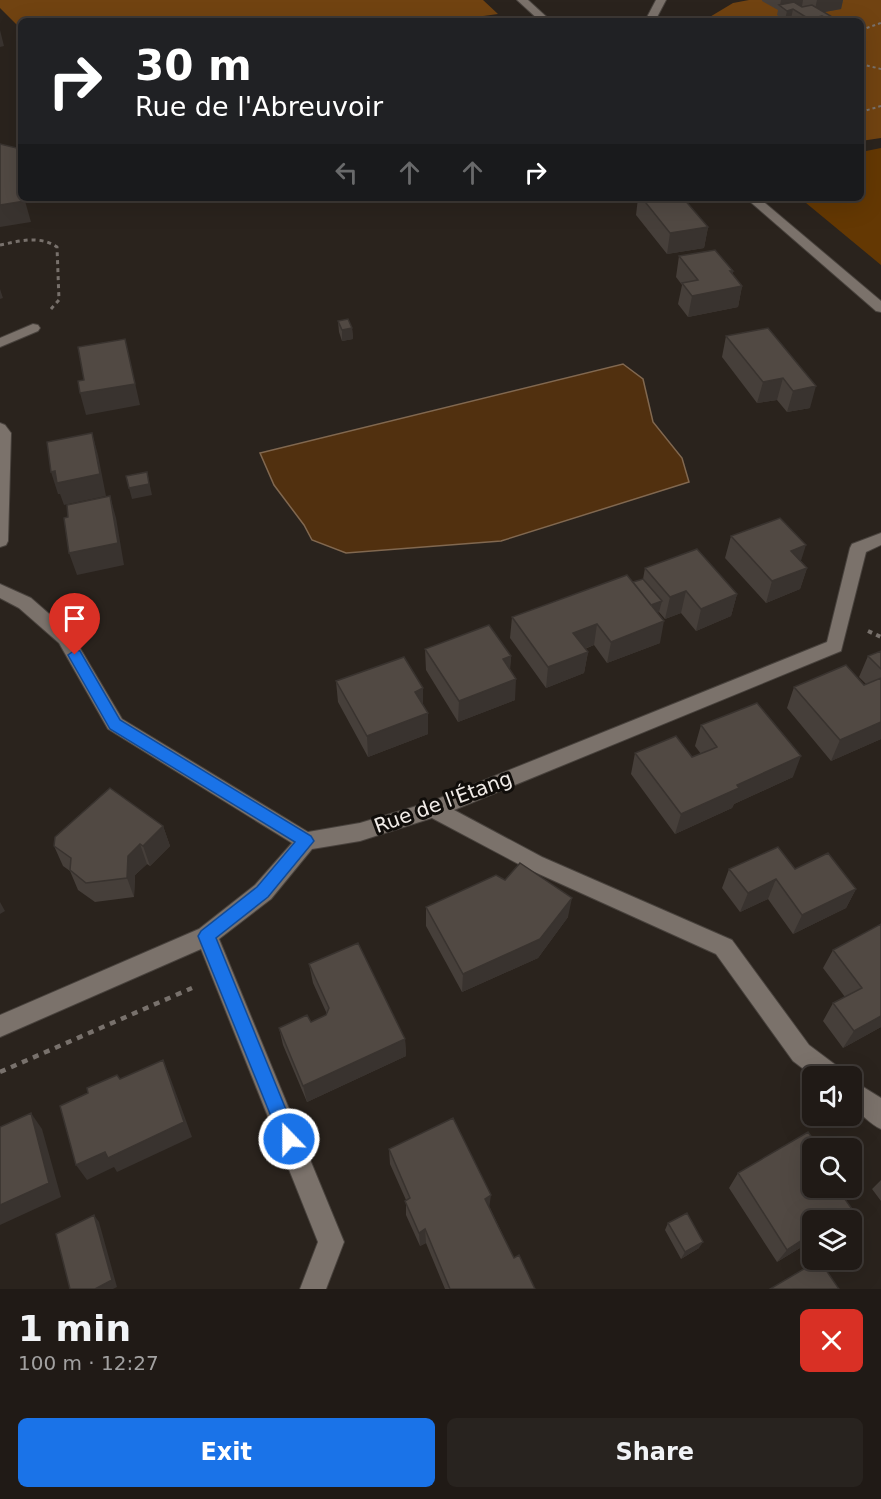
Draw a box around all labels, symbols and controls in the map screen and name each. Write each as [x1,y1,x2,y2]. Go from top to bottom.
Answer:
text: 30 m [135,41,252,90]
icon: right [36,42,114,120]
text: Rue de l'Abreuvoir [135,91,383,122]
icon: left [330,156,363,189]
icon: ahead [393,156,426,189]
icon: ahead [456,156,489,189]
icon: right [519,156,552,189]
pin [49,593,100,655]
icon: arrive [58,602,91,635]
street label: Rue de l'Étang [371,766,515,838]
map controls [802,1066,862,1270]
button: sound [802,1066,862,1126]
position arrow [257,1107,321,1171]
button: search [802,1138,862,1198]
button: layers [802,1210,862,1270]
text: 1 min [18,1308,131,1349]
button: close [800,1309,863,1372]
text: 100 m · 12:27 [18,1351,159,1375]
button: Exit [18,1418,435,1487]
button: Share [447,1418,863,1487]

